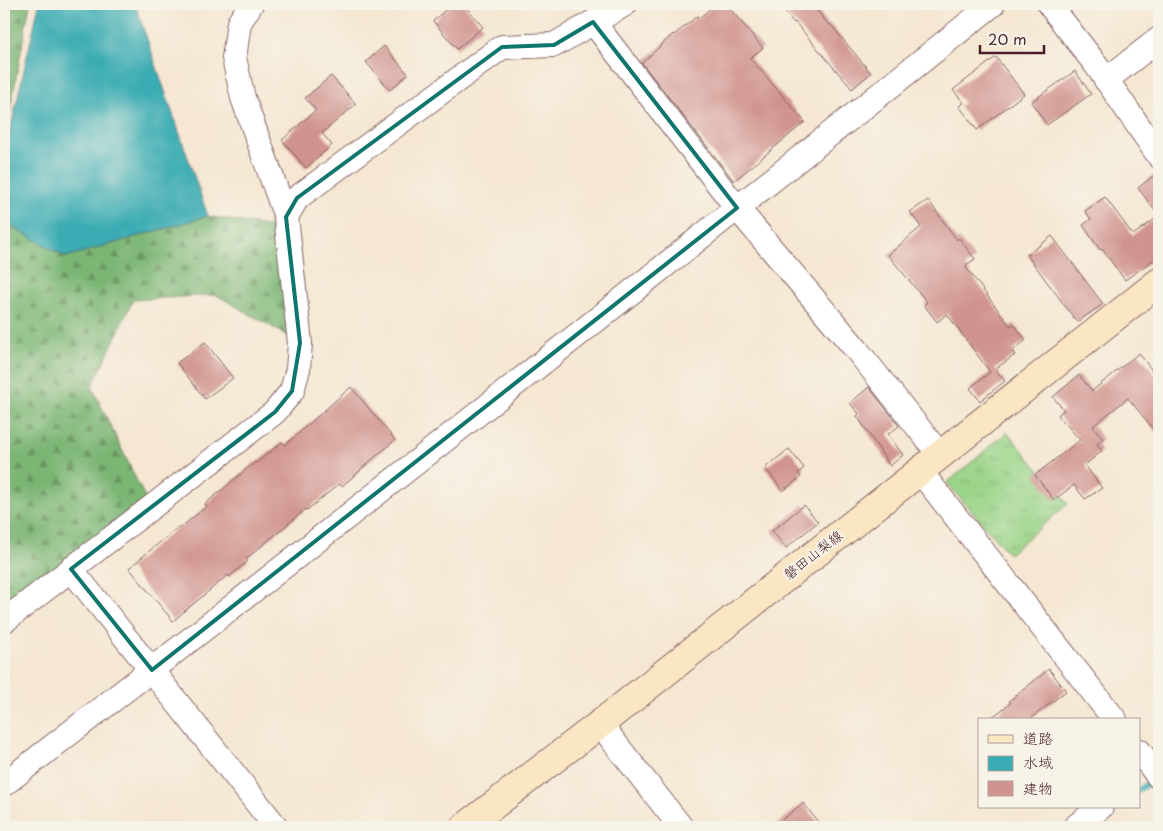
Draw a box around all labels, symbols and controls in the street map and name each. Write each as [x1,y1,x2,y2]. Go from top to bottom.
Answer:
scale bar [980,22,1044,54]
text: 20 m [988,27,1027,50]
street label: 磐田山梨線 [779,525,847,584]
legend [978,718,1140,808]
text: 道路 [1023,726,1053,749]
text: 水域 [1023,750,1053,773]
text: 建物 [1023,776,1053,799]

